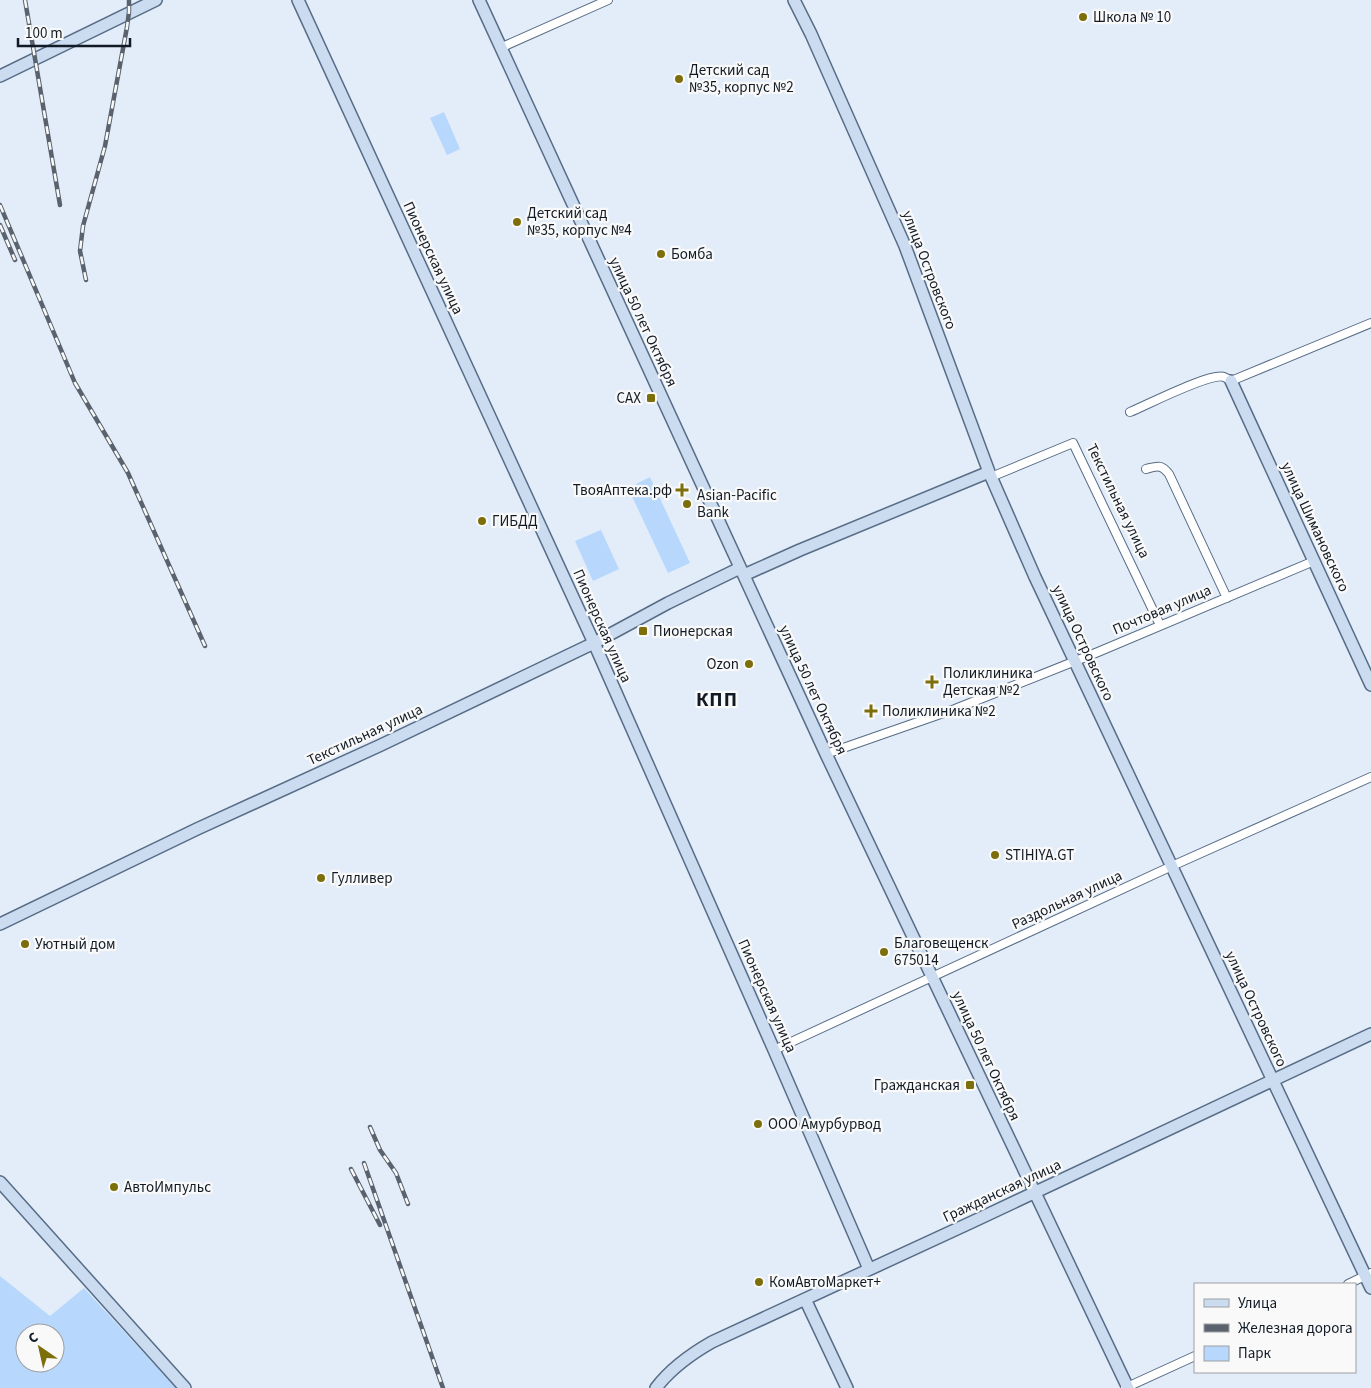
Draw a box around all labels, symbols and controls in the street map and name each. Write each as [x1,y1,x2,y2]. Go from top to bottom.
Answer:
place label: Школа № 10 [1093,7,1171,28]
marker: Школа № 10 [1077,11,1089,23]
scale bar [18,15,130,47]
text: 100 m [25,23,63,44]
place label: Детский сад №35, корпус №2 [689,60,794,98]
marker: Детский сад №35, корпус №2 [673,73,685,85]
street label: Пионерская улица [398,198,468,318]
place label: Детский сад №35, корпус №4 [527,203,632,241]
street label: улица Островского [897,208,961,332]
marker: Детский сад №35, корпус №4 [511,216,523,228]
place label: Бомба [671,244,713,265]
marker: Бомба [655,248,667,260]
street label: улица 50 лет Октября [604,254,682,390]
place label: САХ [617,388,641,409]
marker: САХ [645,392,657,404]
street label: Текстильная улица [1081,440,1155,562]
street label: улица Шимановского [1276,459,1354,595]
place label: ТвояАптека.рф [573,480,672,501]
marker: ТвояАптека.рф [676,484,688,496]
place label: Asian-Pacific Bank [697,485,777,523]
marker: Asian-Pacific Bank [681,498,693,510]
place label: ГИБДД [492,511,538,532]
marker: ГИБДД [476,515,488,527]
street label: Пионерская улица [568,566,636,686]
street label: Почтовая улица [1109,580,1215,640]
street label: улица Островского [1047,582,1119,704]
place label: Пионерская [653,621,733,642]
street label: улица 50 лет Октября [774,622,852,758]
marker: Пионерская [637,625,649,637]
place label: Ozon [707,654,739,675]
marker: Ozon [743,658,755,670]
place label: Поликлиника Детская №2 [943,663,1033,701]
marker: Поликлиника Детская №2 [925,675,939,689]
district label: КПП [696,686,738,714]
street label: Текстильная улица [304,699,426,771]
place label: Поликлиника №2 [882,701,996,722]
marker: Поликлиника №2 [864,704,878,718]
place label: STIHIYA.GT [1005,845,1074,866]
marker: STIHIYA.GT [989,849,1001,861]
street label: Раздольная улица [1008,865,1126,935]
place label: Гулливер [331,868,392,889]
marker: Гулливер [315,872,327,884]
place label: Благовещенск 675014 [894,933,989,971]
place label: Уютный дом [35,934,116,955]
street label: Пионерская улица [733,936,801,1056]
marker: Уютный дом [19,938,31,950]
marker: Благовещенск 675014 [878,946,890,958]
street label: улица Островского [1220,948,1292,1070]
street label: улица 50 лет Октября [947,988,1025,1124]
place label: Гражданская [874,1075,960,1096]
marker: Гражданская [964,1079,976,1091]
place label: ООО Амурбурвод [768,1114,881,1135]
marker: ООО Амурбурвод [752,1118,764,1130]
street label: Гражданская улица [939,1154,1065,1228]
place label: АвтоИмпульс [124,1177,211,1198]
marker: АвтоИмпульс [108,1181,120,1193]
place label: КомАвтоМаркет+ [769,1272,881,1293]
marker: КомАвтоМаркет+ [753,1276,765,1288]
legend [1194,1283,1356,1373]
text: Улица [1238,1293,1277,1314]
text: Железная дорога [1238,1318,1353,1339]
north arrow [15,1323,65,1373]
text: С [24,1327,42,1349]
text: Парк [1238,1343,1272,1364]

